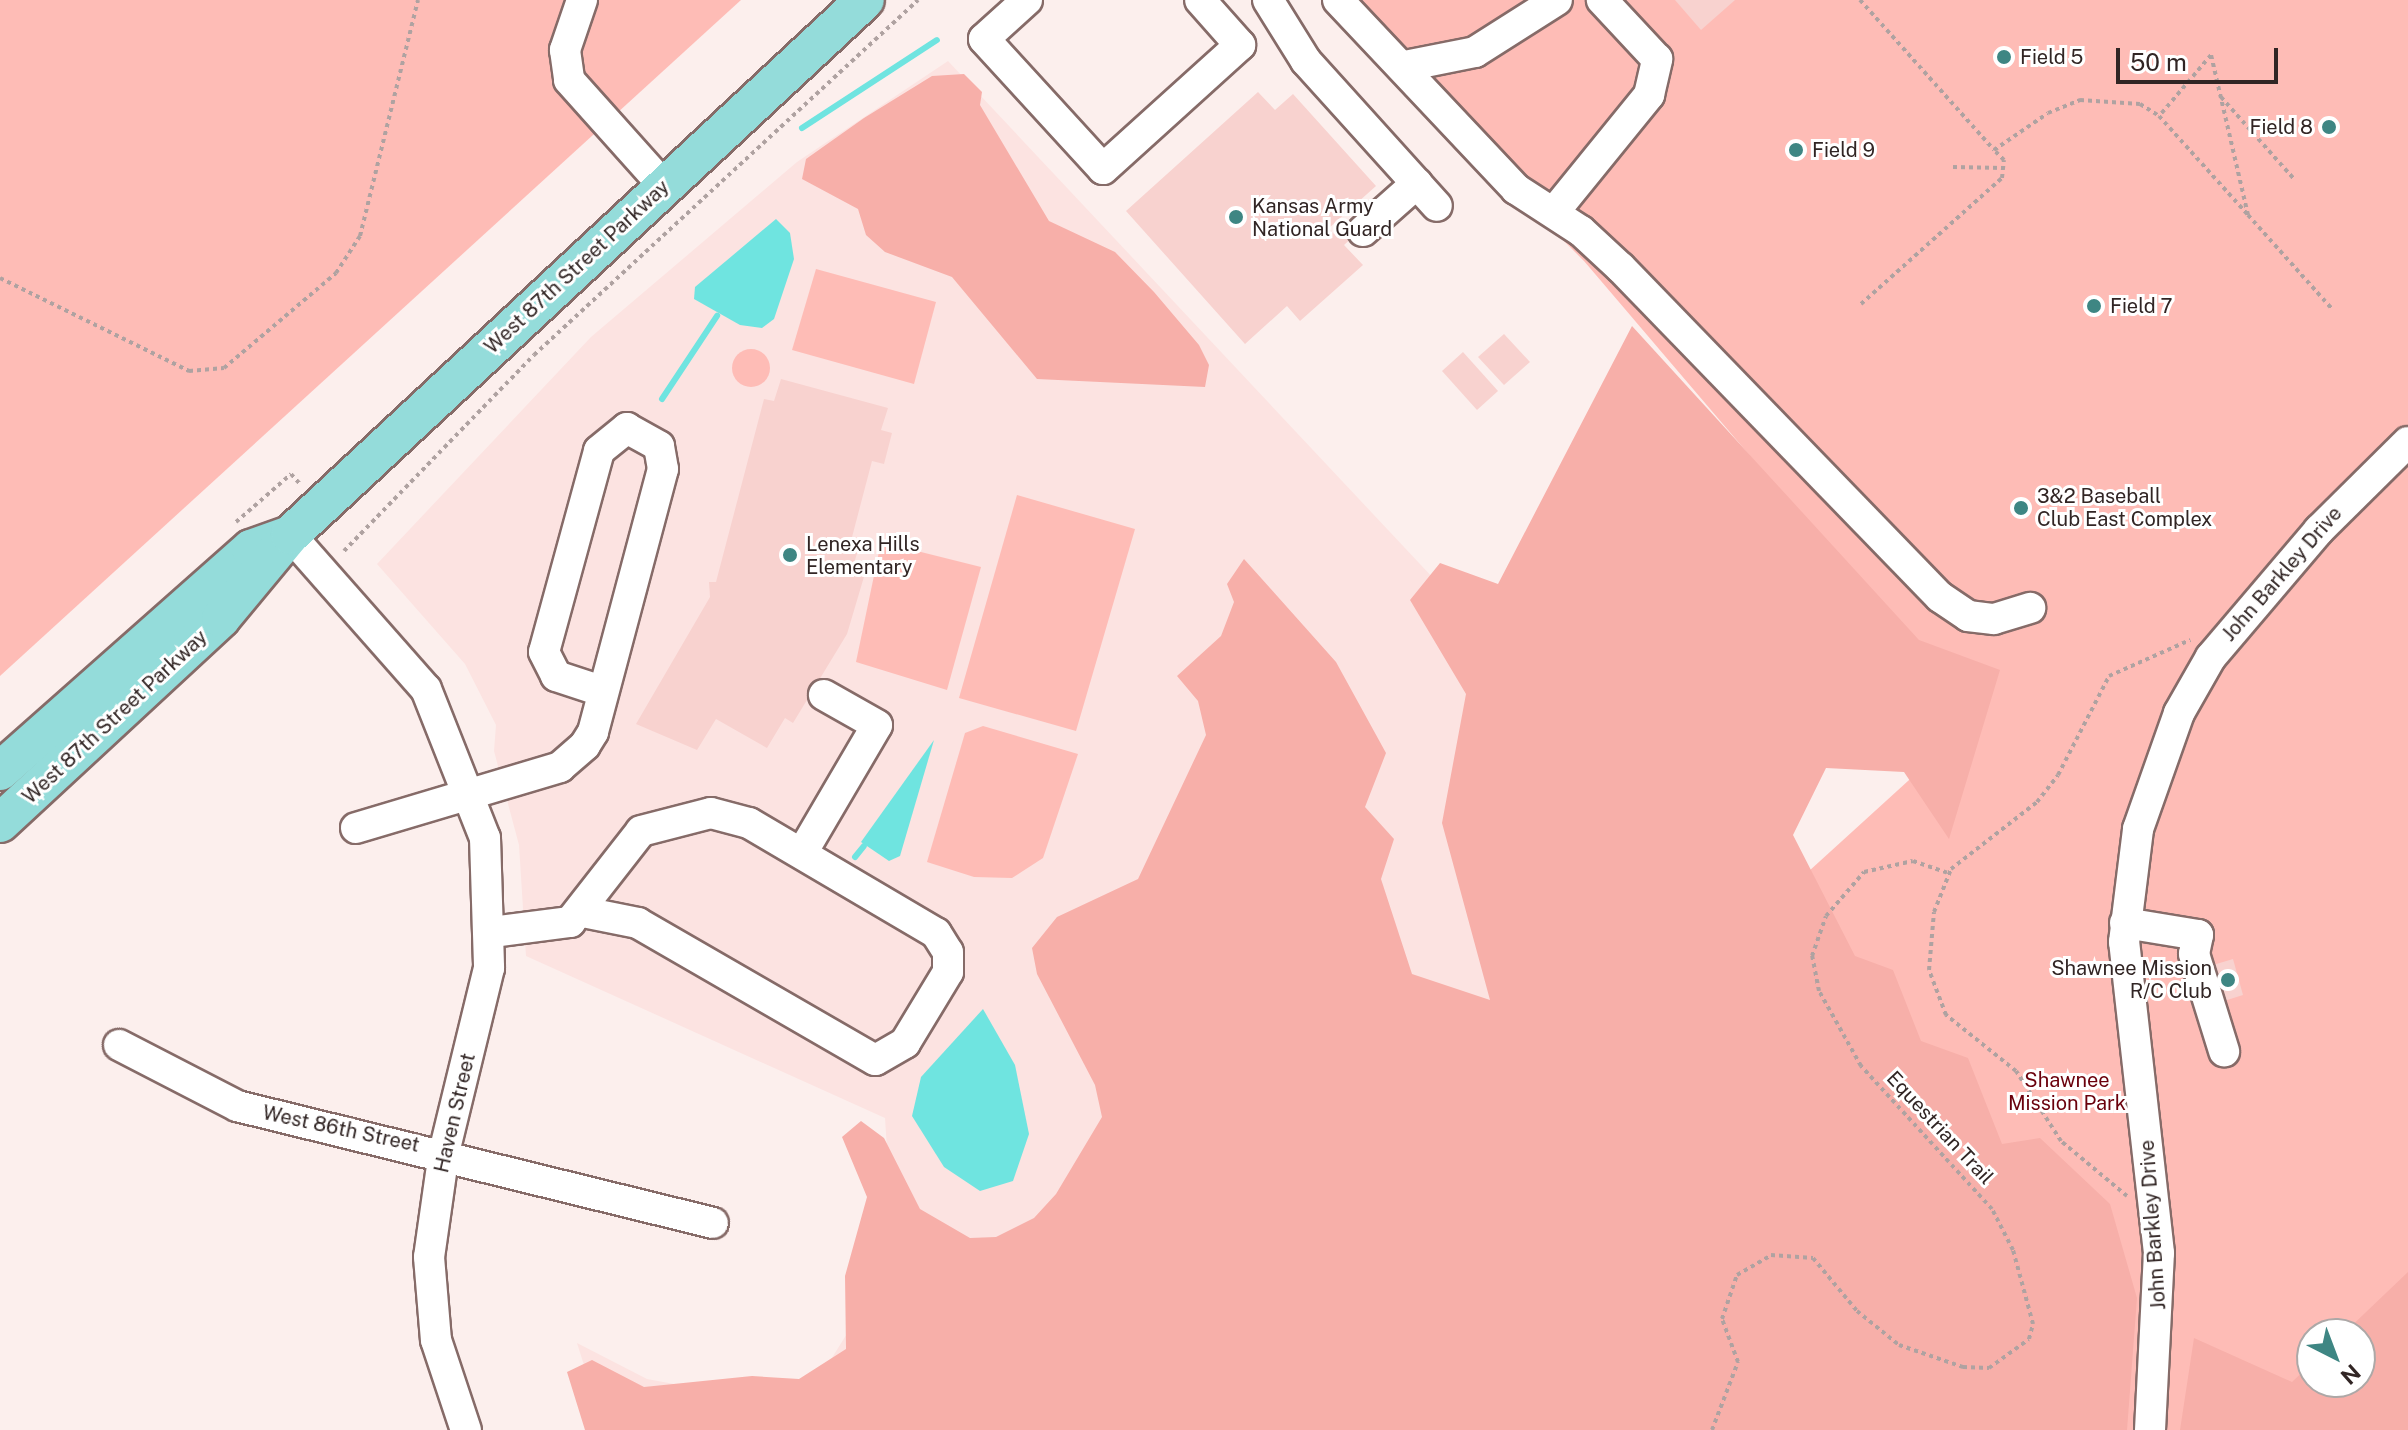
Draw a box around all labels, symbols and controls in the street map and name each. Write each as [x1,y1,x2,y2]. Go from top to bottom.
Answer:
scale bar [2120,32,2282,82]
place label: Field 5 [2020,45,2083,69]
marker: Field 5 [1995,48,2013,66]
text: 50 m [2130,48,2187,76]
place label: Field 8 [2250,115,2313,139]
marker: Field 8 [2320,118,2338,136]
place label: Field 9 [1812,138,1875,162]
marker: Field 9 [1787,141,1805,159]
street label: West 87th Street Parkway [480,175,674,359]
place label: Kansas Army National Guard [1252,194,1392,241]
marker: Kansas Army National Guard [1227,208,1245,226]
place label: Field 7 [2110,294,2173,318]
marker: Field 7 [2085,297,2103,315]
place label: 3&2 Baseball Club East Complex [2037,484,2213,531]
marker: 3&2 Baseball Club East Complex [2012,499,2030,517]
street label: John Barkley Drive [2217,502,2347,646]
place label: Lenexa Hills Elementary [806,532,920,579]
marker: Lenexa Hills Elementary [781,546,799,564]
street label: West 87th Street Parkway [18,625,212,809]
place label: Shawnee Mission R/C Club [2051,956,2212,1003]
marker: Shawnee Mission R/C Club [2219,971,2237,989]
street label: Haven Street [430,1051,480,1175]
street label: Equestrian Trail [1881,1066,1999,1190]
park label: Shawnee Mission Park [2008,1069,2126,1116]
street label: West 86th Street [260,1101,422,1157]
street label: John Barkley Drive [2135,1139,2171,1311]
north arrow [2296,1318,2376,1398]
text: N [2336,1359,2366,1390]

